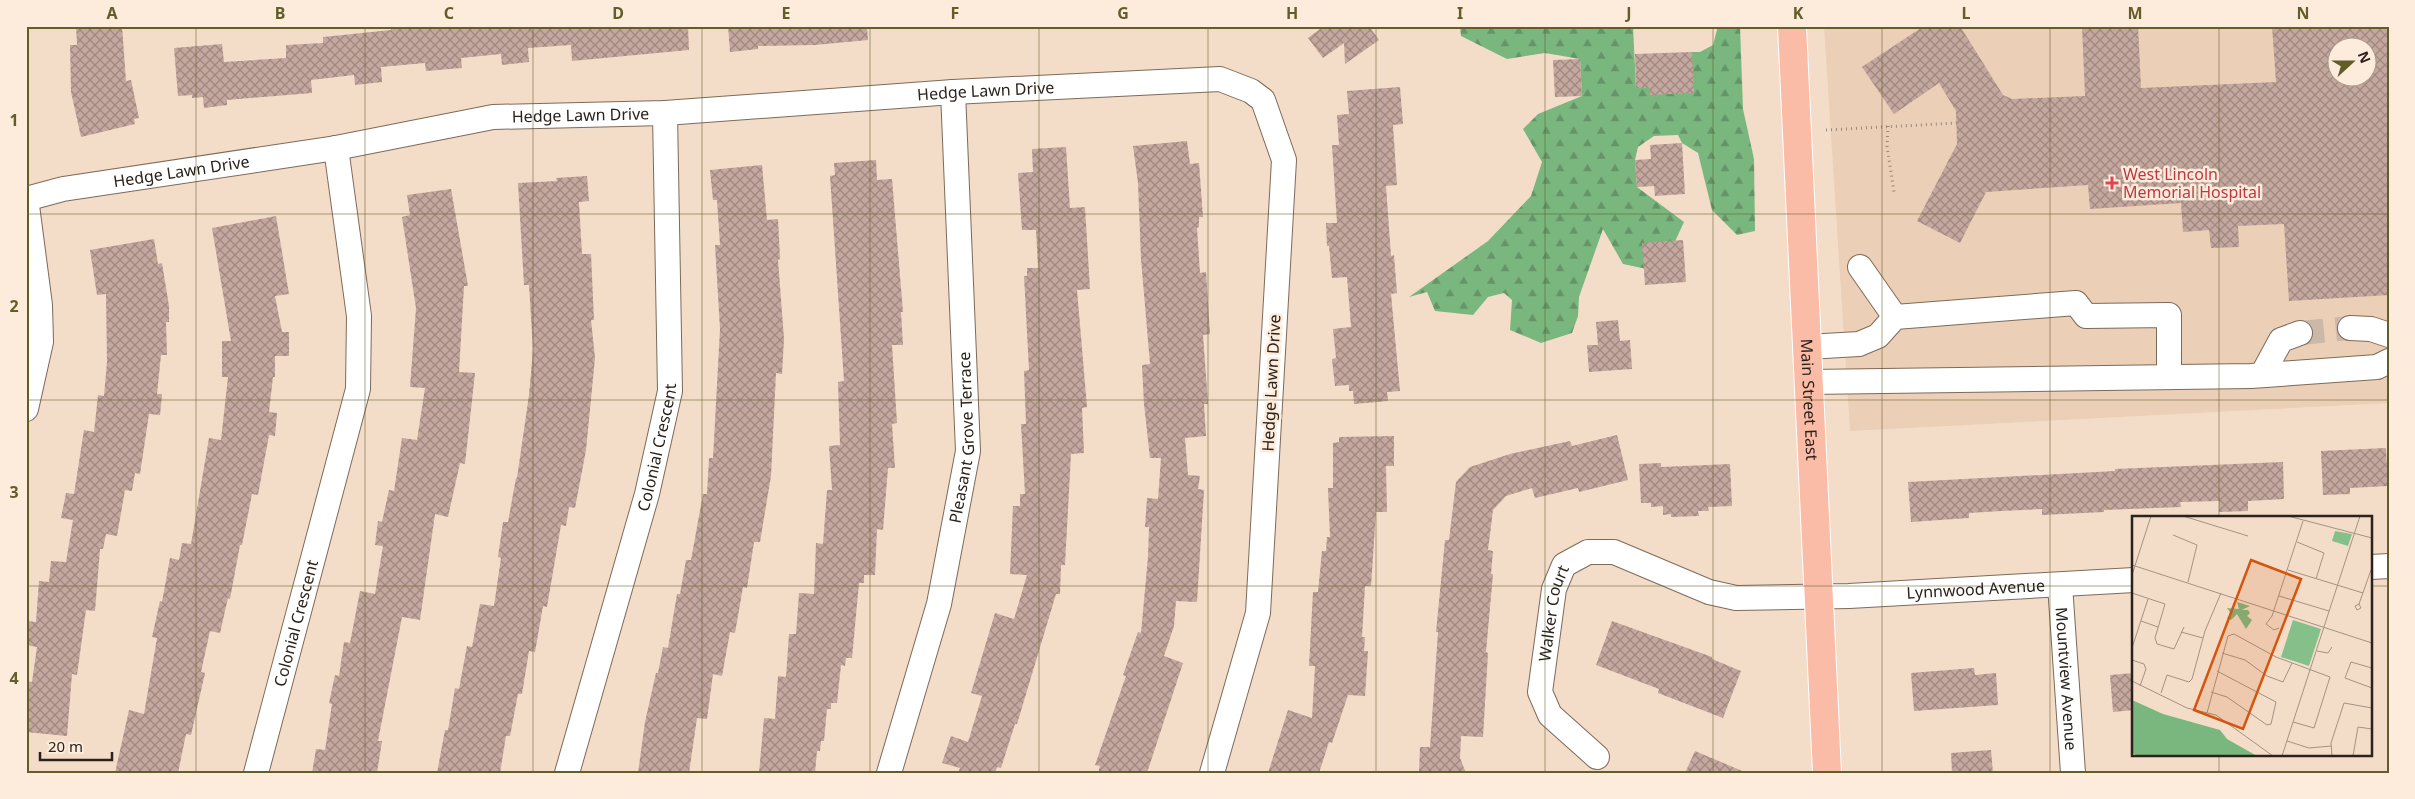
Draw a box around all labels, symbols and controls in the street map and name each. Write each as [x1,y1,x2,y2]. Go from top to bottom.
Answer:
text: A [106,2,118,24]
text: B [275,2,285,24]
text: C [444,2,454,24]
text: D [612,2,624,24]
text: E [782,2,791,24]
text: F [951,2,959,24]
text: G [1117,2,1129,24]
text: H [1286,2,1298,24]
text: I [1457,2,1463,24]
text: J [1624,2,1632,24]
text: K [1793,2,1804,24]
text: L [1962,2,1971,24]
text: M [2127,2,2143,24]
text: N [2296,2,2310,24]
north arrow [2328,38,2378,88]
text: N [2354,48,2376,66]
street label: Hedge Lawn Drive [916,76,1055,106]
street label: Hedge Lawn Drive [512,102,649,128]
text: 1 [9,109,19,131]
street label: Hedge Lawn Drive [112,150,251,192]
place label: West Lincoln Memorial Hospital [2123,163,2261,203]
marker: West Lincoln Memorial Hospital [2105,176,2119,190]
text: 2 [9,295,19,317]
street label: Hedge Lawn Drive [1256,314,1286,452]
street label: Main Street East [1796,338,1823,461]
street label: Pleasant Grove Terrace [944,351,979,525]
street label: Colonial Crescent [632,383,681,514]
text: 3 [9,481,19,503]
inset map [2132,516,2372,756]
street label: Colonial Crescent [268,557,323,689]
street label: Walker Court [1533,561,1574,663]
street label: Lynnwood Avenue [1906,574,2045,604]
street label: Mountview Avenue [2051,606,2082,751]
text: 4 [9,667,19,689]
scale bar [40,729,112,761]
text: 20 m [48,736,83,756]

